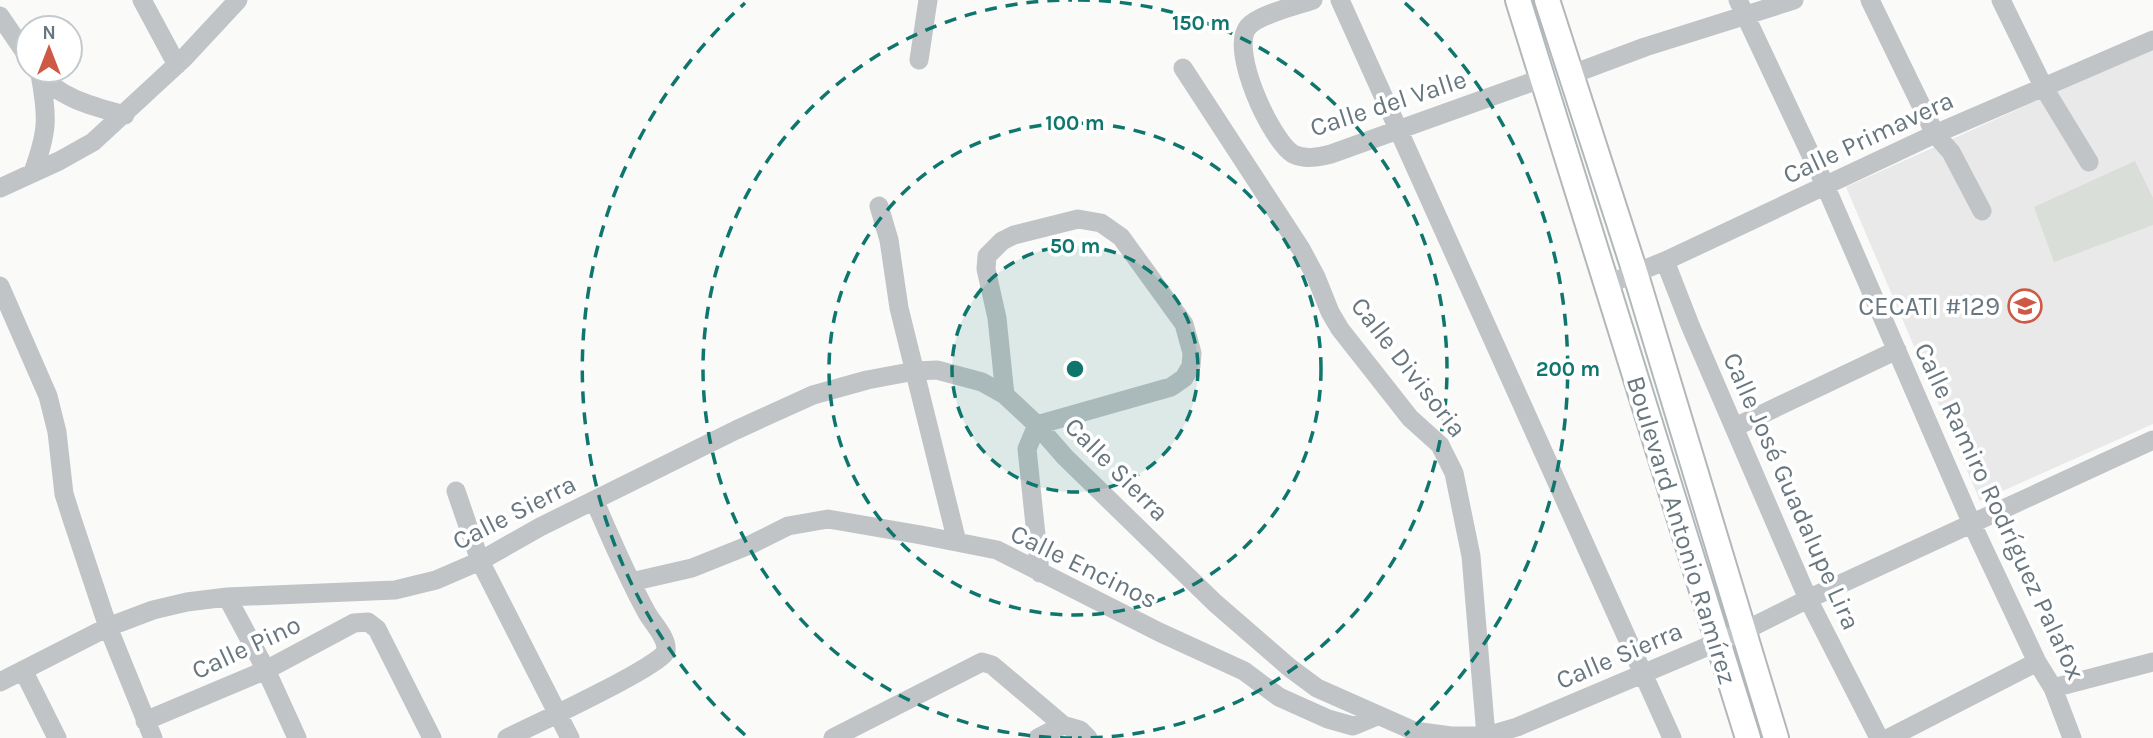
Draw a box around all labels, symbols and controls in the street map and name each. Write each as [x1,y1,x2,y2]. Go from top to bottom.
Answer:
text: 150 m [1172,11,1230,35]
north arrow [14,14,84,84]
text: N [42,22,56,44]
street label: Calle del Valle [1306,64,1470,143]
street label: Calle Primavera [1778,84,1958,191]
text: 100 m [1045,111,1105,135]
text: 50 m [1050,234,1100,258]
school or university icon: CECATI #129 [2006,287,2044,325]
street label: Calle Divisoria [1344,291,1473,444]
place label: CECATI #129 [1858,291,2000,322]
street label: Calle Ramiro Rodríguez Palafox [1908,338,2091,685]
street label: Calle José Guadalupe Lira [1716,348,1867,635]
centre of rings [1063,357,1087,381]
text: 200 m [1536,357,1600,381]
street label: Boulevard Antonio Ramírez [1620,372,1743,688]
street label: Calle Sierra [1058,411,1175,528]
street label: Calle Sierra [447,468,581,557]
street label: Calle Encinos [1005,518,1162,615]
street label: Calle Pino [187,609,306,686]
street label: Calle Sierra [1551,615,1687,696]

